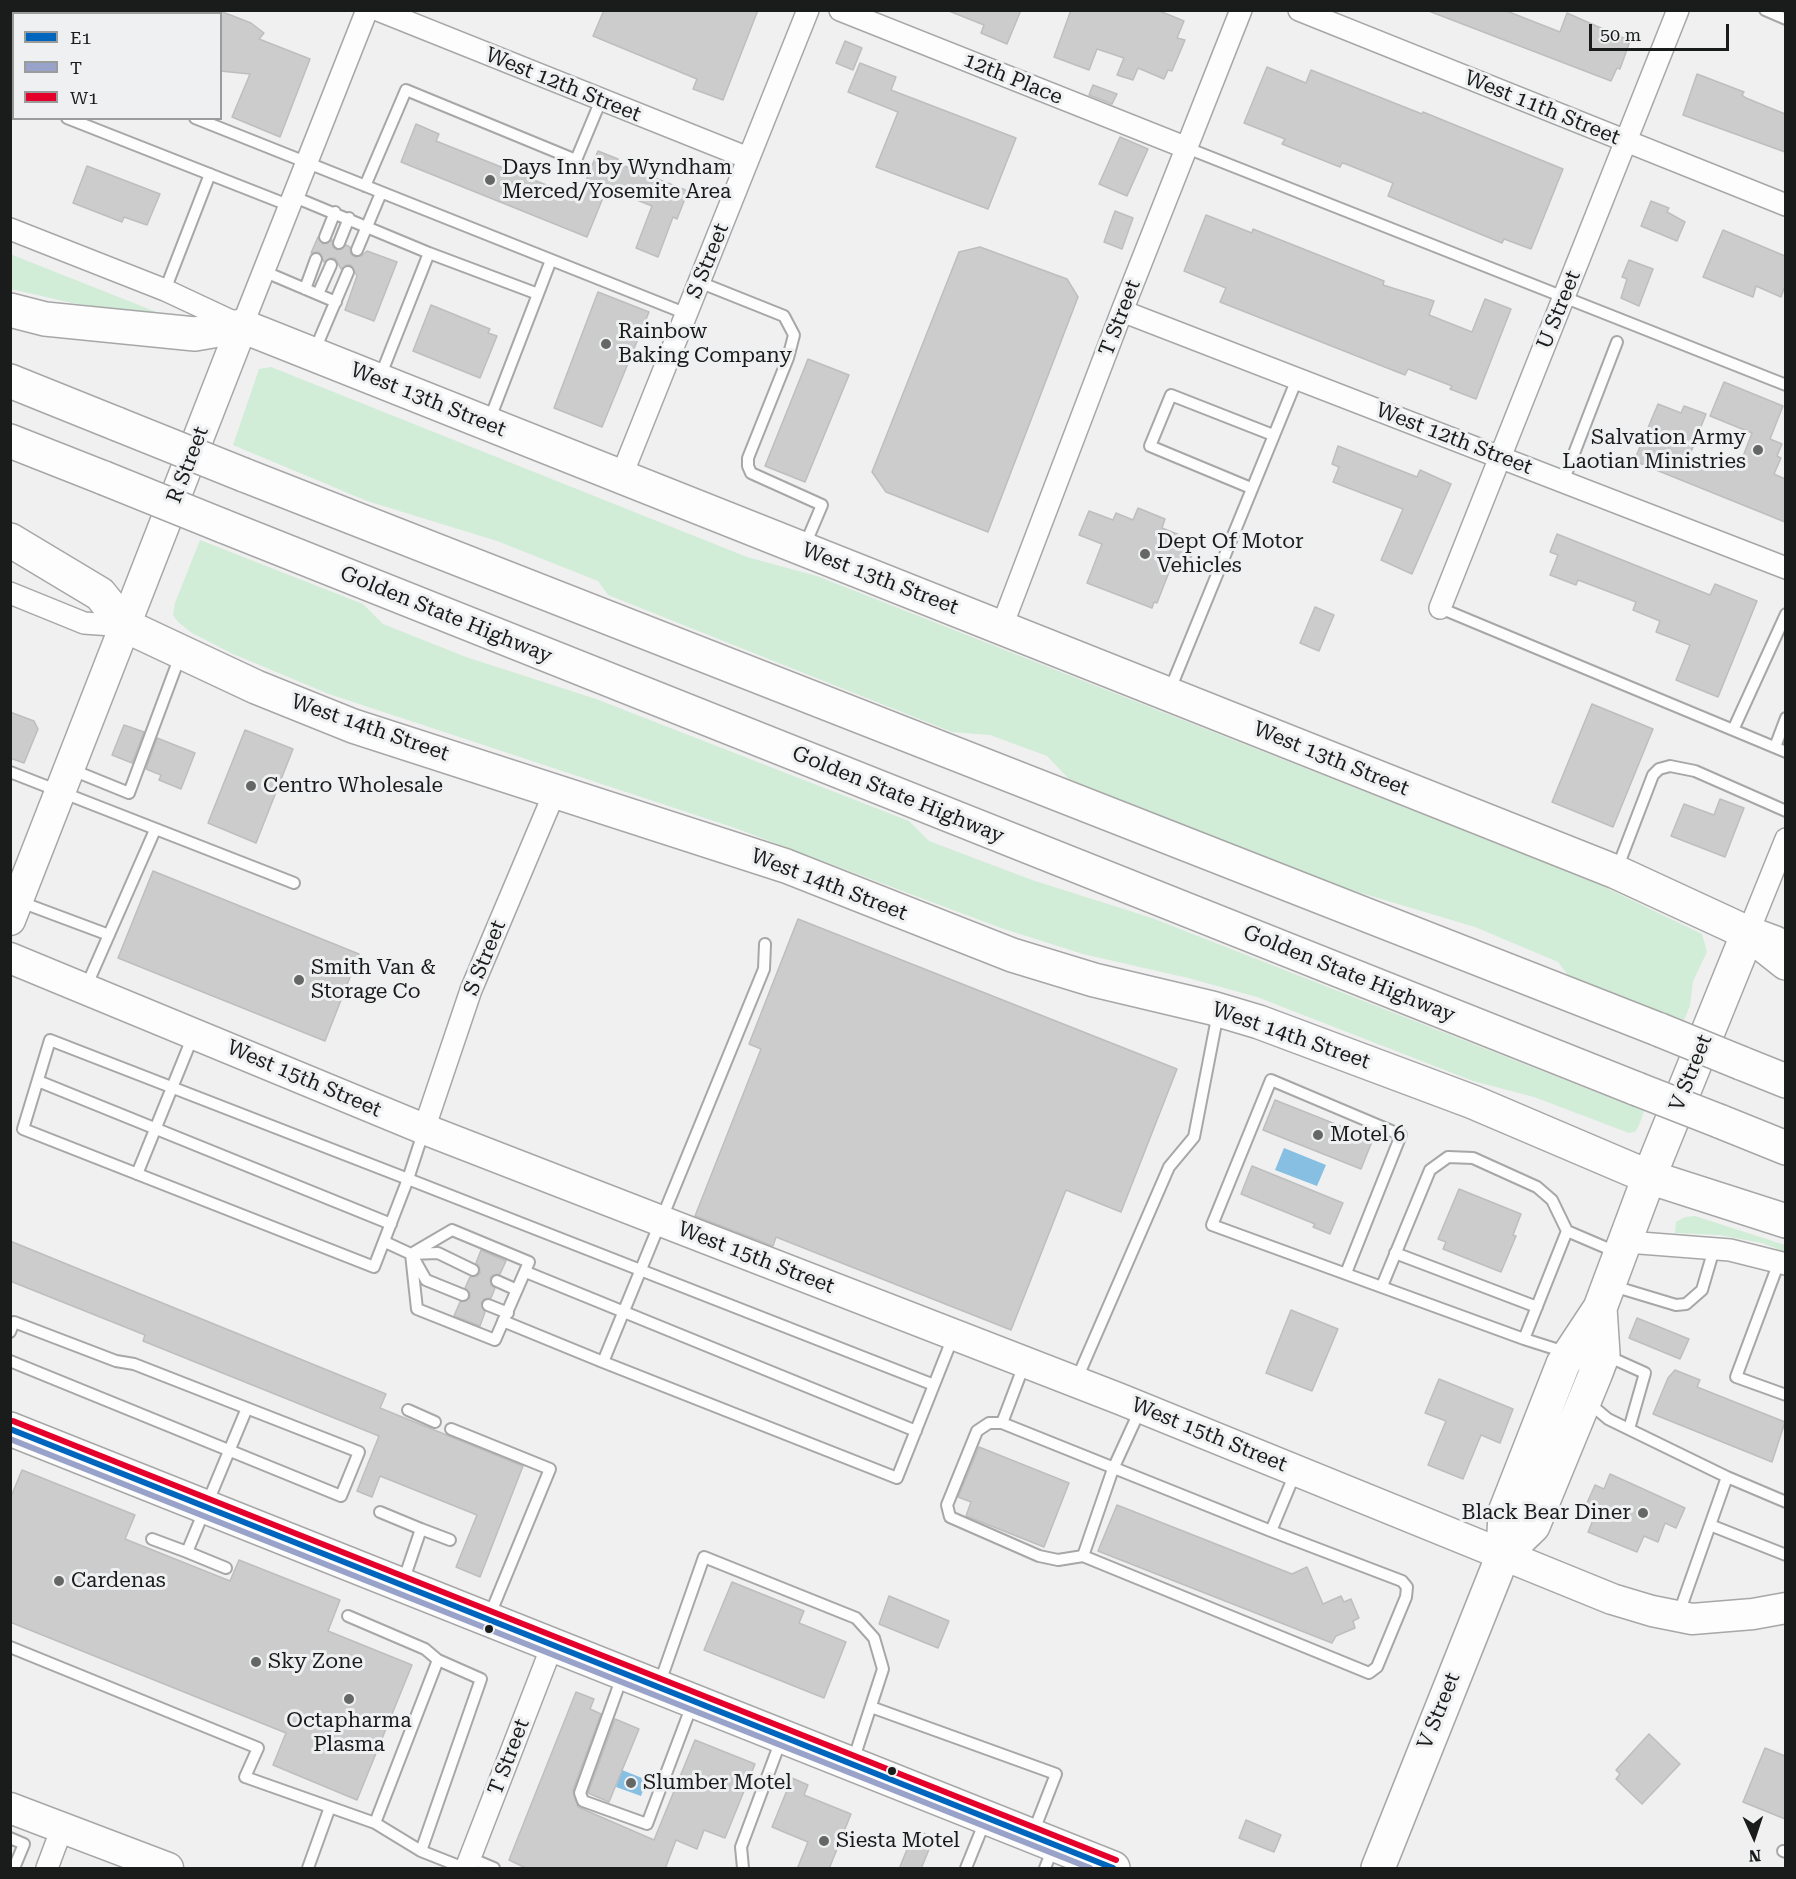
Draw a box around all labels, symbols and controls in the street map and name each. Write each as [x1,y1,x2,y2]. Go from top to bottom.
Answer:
legend [12,12,222,120]
scale bar [1592,12,1732,50]
text: 50 m [1600,24,1641,45]
text: E1 [70,27,92,48]
street label: West 12th Street [482,42,644,128]
street label: 12th Place [960,48,1066,110]
text: T [70,57,82,78]
street label: West 11th Street [1461,65,1623,151]
text: W1 [70,87,98,108]
place label: Days Inn by Wyndham Merced/Yosemite Area [502,155,732,205]
marker: Days Inn by Wyndham Merced/Yosemite Area [483,173,497,187]
street label: S Street [682,220,734,302]
street label: U Street [1532,267,1586,353]
street label: T Street [1094,276,1146,360]
place label: Rainbow Baking Company [618,319,792,369]
marker: Rainbow Baking Company [599,337,613,351]
street label: West 13th Street [347,357,509,443]
street label: West 12th Street [1372,398,1536,480]
street label: R Street [162,423,214,507]
place label: Salvation Army Laotian Ministries [1562,425,1746,475]
marker: Salvation Army Laotian Ministries [1751,443,1765,457]
place label: Dept Of Motor Vehicles [1157,529,1304,579]
street label: West 13th Street [798,538,962,620]
marker: Dept Of Motor Vehicles [1138,547,1152,561]
street label: Golden State Highway [336,561,556,669]
street label: West 14th Street [288,689,452,767]
street label: West 13th Street [1250,716,1412,802]
street label: Golden State Highway [788,741,1008,849]
place label: Centro Wholesale [263,773,443,799]
marker: Centro Wholesale [244,779,258,793]
street label: West 14th Street [747,844,911,926]
street label: S Street [459,917,511,999]
street label: Golden State Highway [1239,920,1459,1028]
place label: Smith Van & Storage Co [311,955,436,1005]
marker: Smith Van & Storage Co [292,973,306,987]
street label: West 14th Street [1209,997,1373,1075]
street label: V Street [1664,1031,1718,1115]
street label: West 15th Street [223,1035,385,1123]
place label: Motel 6 [1330,1122,1405,1148]
marker: Motel 6 [1311,1128,1325,1142]
street label: West 15th Street [674,1217,838,1299]
street label: West 15th Street [1128,1392,1290,1478]
place label: Black Bear Diner [1461,1500,1631,1526]
marker: Black Bear Diner [1636,1506,1650,1520]
place label: Cardenas [71,1568,166,1594]
marker: Cardenas [52,1574,66,1588]
unlabelled marker [483,1623,495,1635]
place label: Sky Zone [268,1649,363,1675]
marker: Sky Zone [249,1655,263,1669]
street label: V Street [1412,1669,1466,1753]
marker: Octapharma Plasma [342,1692,356,1706]
place label: Octapharma Plasma [286,1708,412,1758]
street label: T Street [483,1715,535,1799]
unlabelled marker [886,1765,898,1777]
place label: Slumber Motel [643,1770,792,1796]
marker: Slumber Motel [624,1776,638,1790]
north arrow [1724,1807,1784,1867]
place label: Siesta Motel [836,1828,960,1854]
marker: Siesta Motel [817,1834,831,1848]
text: N [1748,1846,1762,1865]

